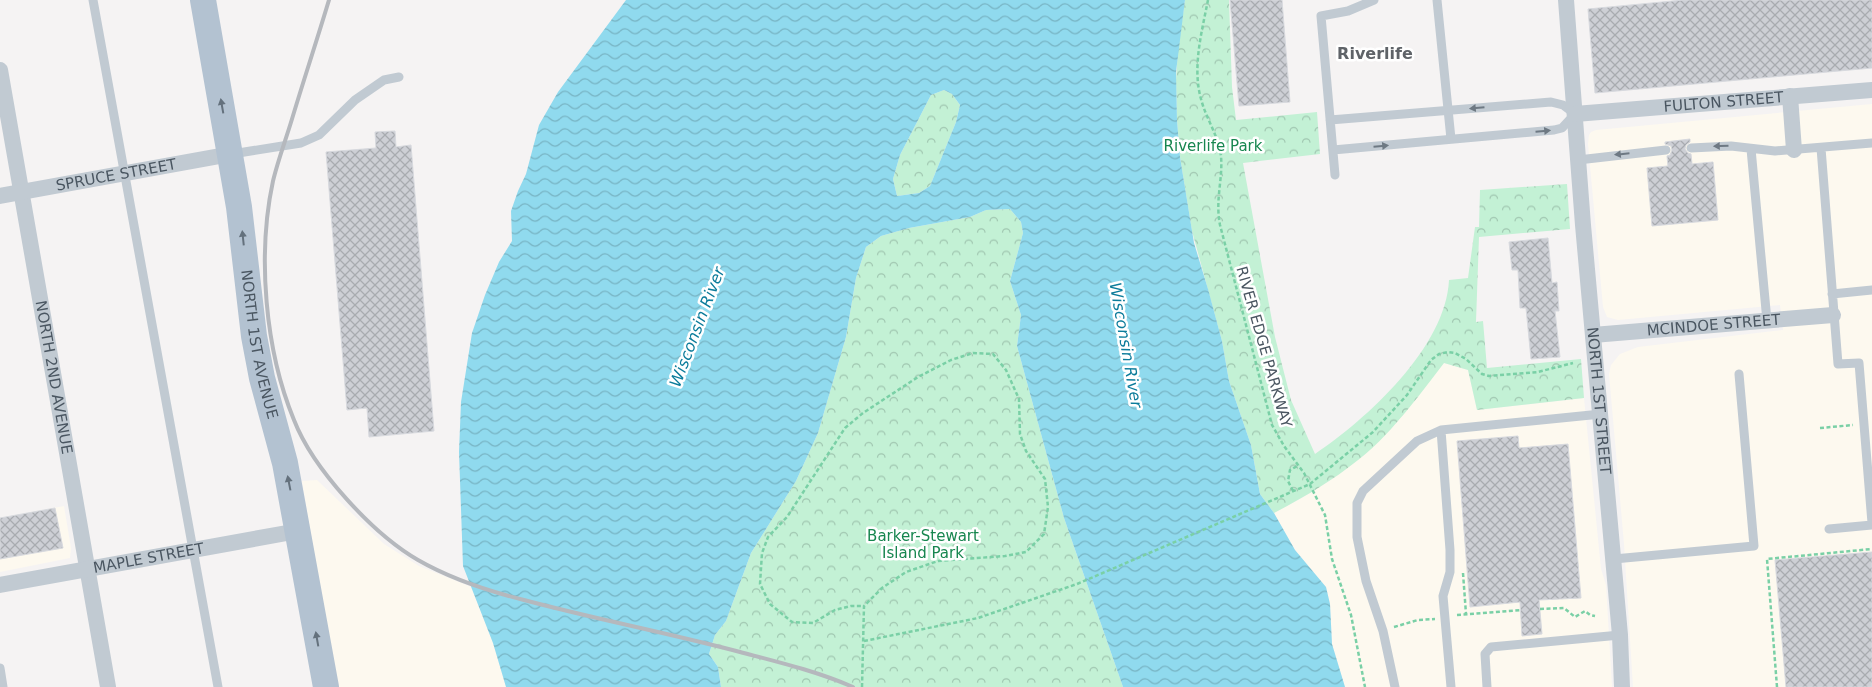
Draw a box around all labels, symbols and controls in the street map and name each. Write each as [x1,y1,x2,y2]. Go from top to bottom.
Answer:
district label: Riverlife [1337,44,1413,63]
street label: FULTON STREET [1663,88,1785,116]
one-way arrow [218,98,226,114]
one-way arrow [1469,105,1485,113]
one-way arrow [1535,127,1551,135]
park label: Riverlife Park [1164,137,1263,155]
one-way arrow [1374,142,1390,150]
one-way arrow [1713,143,1729,151]
one-way arrow [1614,151,1630,159]
street label: SPRUCE STREET [54,155,179,195]
one-way arrow [239,230,247,246]
water label: Wisconsin River [665,263,729,390]
street label: RIVER EDGE PARKWAY [1232,264,1296,431]
street label: NORTH 1ST AVENUE [237,269,282,421]
water label: Wisconsin River [1106,281,1147,410]
street label: NORTH 2ND AVENUE [32,299,76,455]
street label: MCINDOE STREET [1646,310,1782,339]
street label: NORTH 1ST STREET [1583,326,1615,476]
one-way arrow [284,475,292,491]
park label: Barker-Stewart Island Park [867,527,979,562]
street label: MAPLE STREET [92,539,206,577]
one-way arrow [312,631,320,647]

